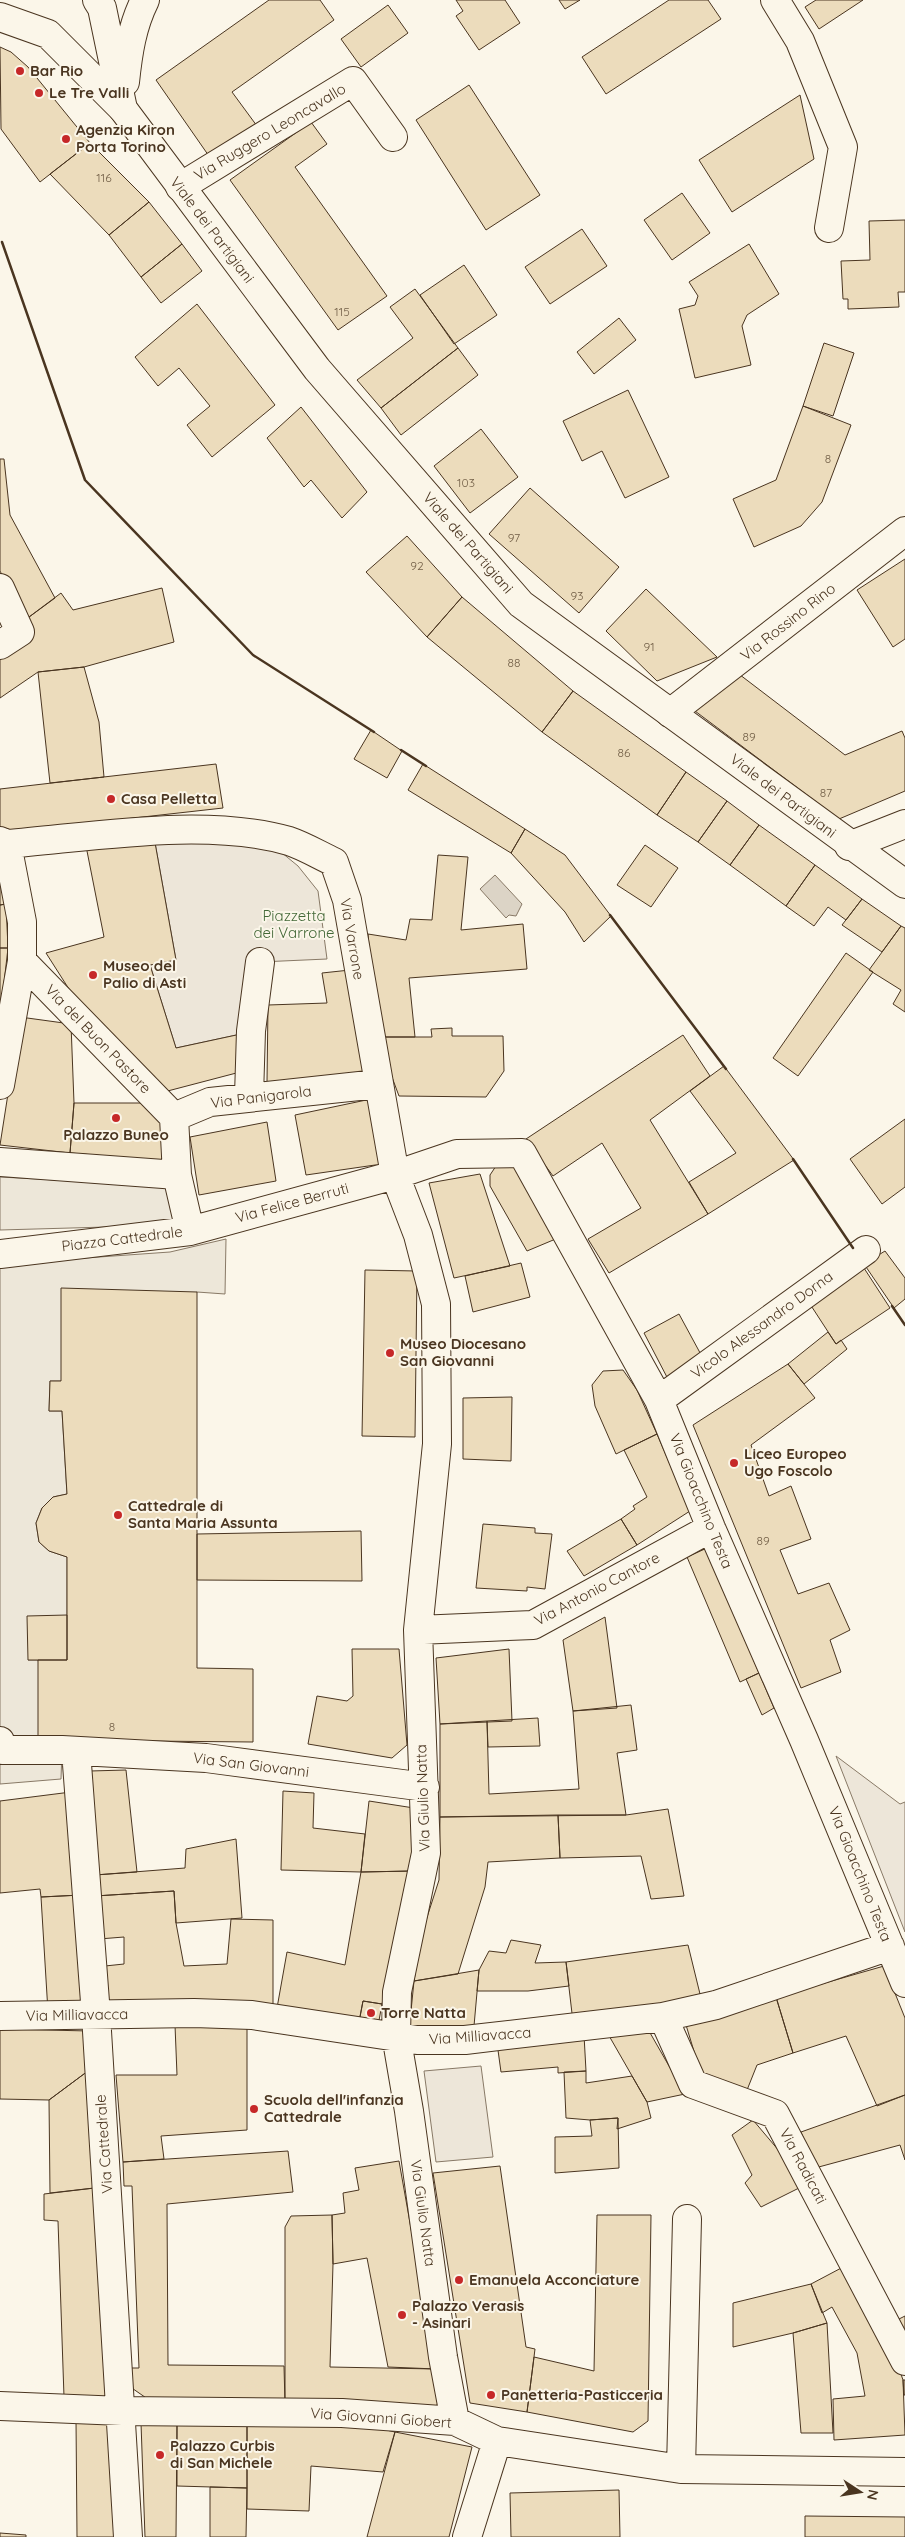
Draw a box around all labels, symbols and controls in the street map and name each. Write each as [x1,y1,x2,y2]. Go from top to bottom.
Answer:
place label: Bar Rio [30,61,83,80]
marker: Bar Rio [14,65,26,77]
street label: Via Ruggero Leoncavallo [190,79,349,184]
place label: Le Tre Valli [49,83,129,102]
marker: Le Tre Valli [33,87,45,99]
place label: Agenzia Kiron Porta Torino [76,120,175,156]
marker: Agenzia Kiron Porta Torino [60,133,72,145]
house number: 116 [96,170,112,185]
street label: Viale dei Partigiani [166,173,259,287]
house number: 115 [334,304,350,319]
house number: 8 [825,451,831,466]
house number: 103 [457,475,475,490]
street label: Viale dei Partigiani [419,488,518,597]
house number: 97 [508,530,520,545]
house number: 92 [410,558,424,573]
street label: Via Rossino Rino [736,579,839,665]
house number: 93 [571,588,583,603]
house number: 91 [643,639,655,654]
house number: 88 [508,655,520,670]
house number: 89 [742,729,756,744]
house number: 86 [618,745,631,760]
street label: Viale dei Partigiani [726,749,840,842]
house number: 87 [820,785,832,800]
place label: Casa Pelletta [121,789,217,808]
marker: Casa Pelletta [105,793,117,805]
street label: Via Varrone [336,897,369,981]
park label: Piazzetta dei Varrone [253,906,335,942]
place label: Museo del Palio di Asti [103,956,186,992]
marker: Museo del Palio di Asti [87,969,99,981]
street label: Via del Buon Pastore [41,980,155,1097]
street label: Via Panigarola [209,1081,313,1112]
marker: Palazzo Buneo [110,1112,122,1124]
place label: Palazzo Buneo [63,1125,169,1144]
street label: Via Felice Berruti [233,1178,351,1227]
street label: Piazza Cattedrale [60,1222,184,1255]
street label: Vicolo Alessandro Dorna [687,1267,836,1383]
place label: Museo Diocesano San Giovanni [400,1334,526,1370]
marker: Museo Diocesano San Giovanni [384,1347,396,1359]
street label: Via Gioacchino Testa [666,1430,737,1571]
place label: Liceo Europeo Ugo Foscolo [744,1444,847,1480]
marker: Liceo Europeo Ugo Foscolo [728,1457,740,1469]
place label: Cattedrale di Santa Maria Assunta [128,1496,278,1532]
marker: Cattedrale di Santa Maria Assunta [112,1509,124,1521]
house number: 89 [756,1533,770,1548]
street label: Via Antonio Cantore [531,1547,663,1630]
house number: 8 [109,1719,115,1734]
street label: Via Giulio Natta [411,1744,434,1852]
street label: Via San Giovanni [192,1748,310,1781]
street label: Via Gioacchino Testa [825,1803,896,1944]
place label: Torre Natta [381,2003,466,2022]
street label: Via Milliavacca [26,2004,128,2025]
marker: Torre Natta [365,2007,377,2019]
street label: Via Milliavacca [428,2022,532,2049]
place label: Scuola dell'infanzia Cattedrale [264,2090,404,2126]
street label: Via Cattedrale [91,2094,116,2194]
marker: Scuola dell'infanzia Cattedrale [248,2103,260,2115]
street label: Via Radicati [776,2125,831,2207]
street label: Via Giulio Natta [407,2158,440,2268]
place label: Emanuela Acconciature [469,2270,639,2289]
marker: Emanuela Acconciature [453,2274,465,2286]
place label: Palazzo Verasis - Asinari [412,2296,524,2332]
marker: Palazzo Verasis - Asinari [396,2309,408,2321]
place label: Panetteria-Pasticceria [501,2385,663,2404]
marker: Panetteria-Pasticceria [485,2389,497,2401]
street label: Via Giovanni Giobert [310,2403,452,2432]
place label: Palazzo Curbis di San Michele [170,2436,275,2472]
marker: Palazzo Curbis di San Michele [154,2449,166,2461]
north arrow [835,2467,885,2517]
text: N [863,2488,883,2502]

